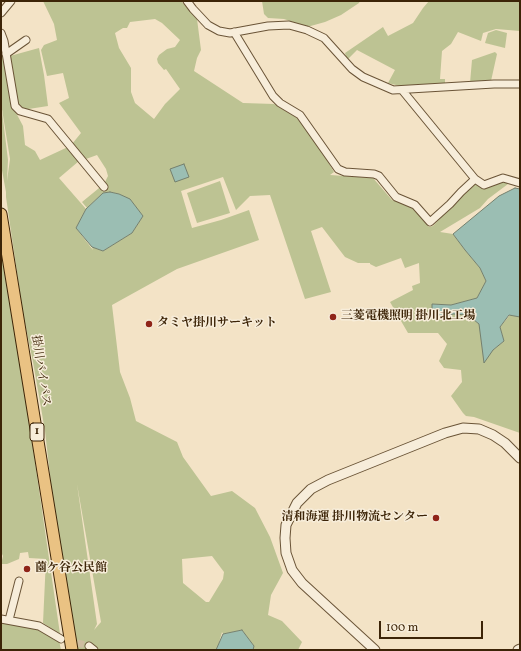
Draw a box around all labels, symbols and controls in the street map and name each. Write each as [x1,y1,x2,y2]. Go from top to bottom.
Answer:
place label: 三菱電機照明 掛川北工場 [341,310,475,324]
marker: 三菱電機照明 掛川北工場 [328,312,338,322]
place label: タミヤ掛川サーキット [157,317,277,331]
marker: タミヤ掛川サーキット [144,319,154,329]
street label: 掛川バイパス [27,334,53,408]
road number: 1 [30,423,44,441]
place label: 清和海運 掛川物流センター [282,511,428,525]
marker: 清和海運 掛川物流センター [431,513,441,523]
place label: 薗ケ谷公民館 [35,562,107,576]
marker: 薗ケ谷公民館 [22,564,32,574]
scale bar [381,613,485,639]
text: 100 m [386,620,418,636]

